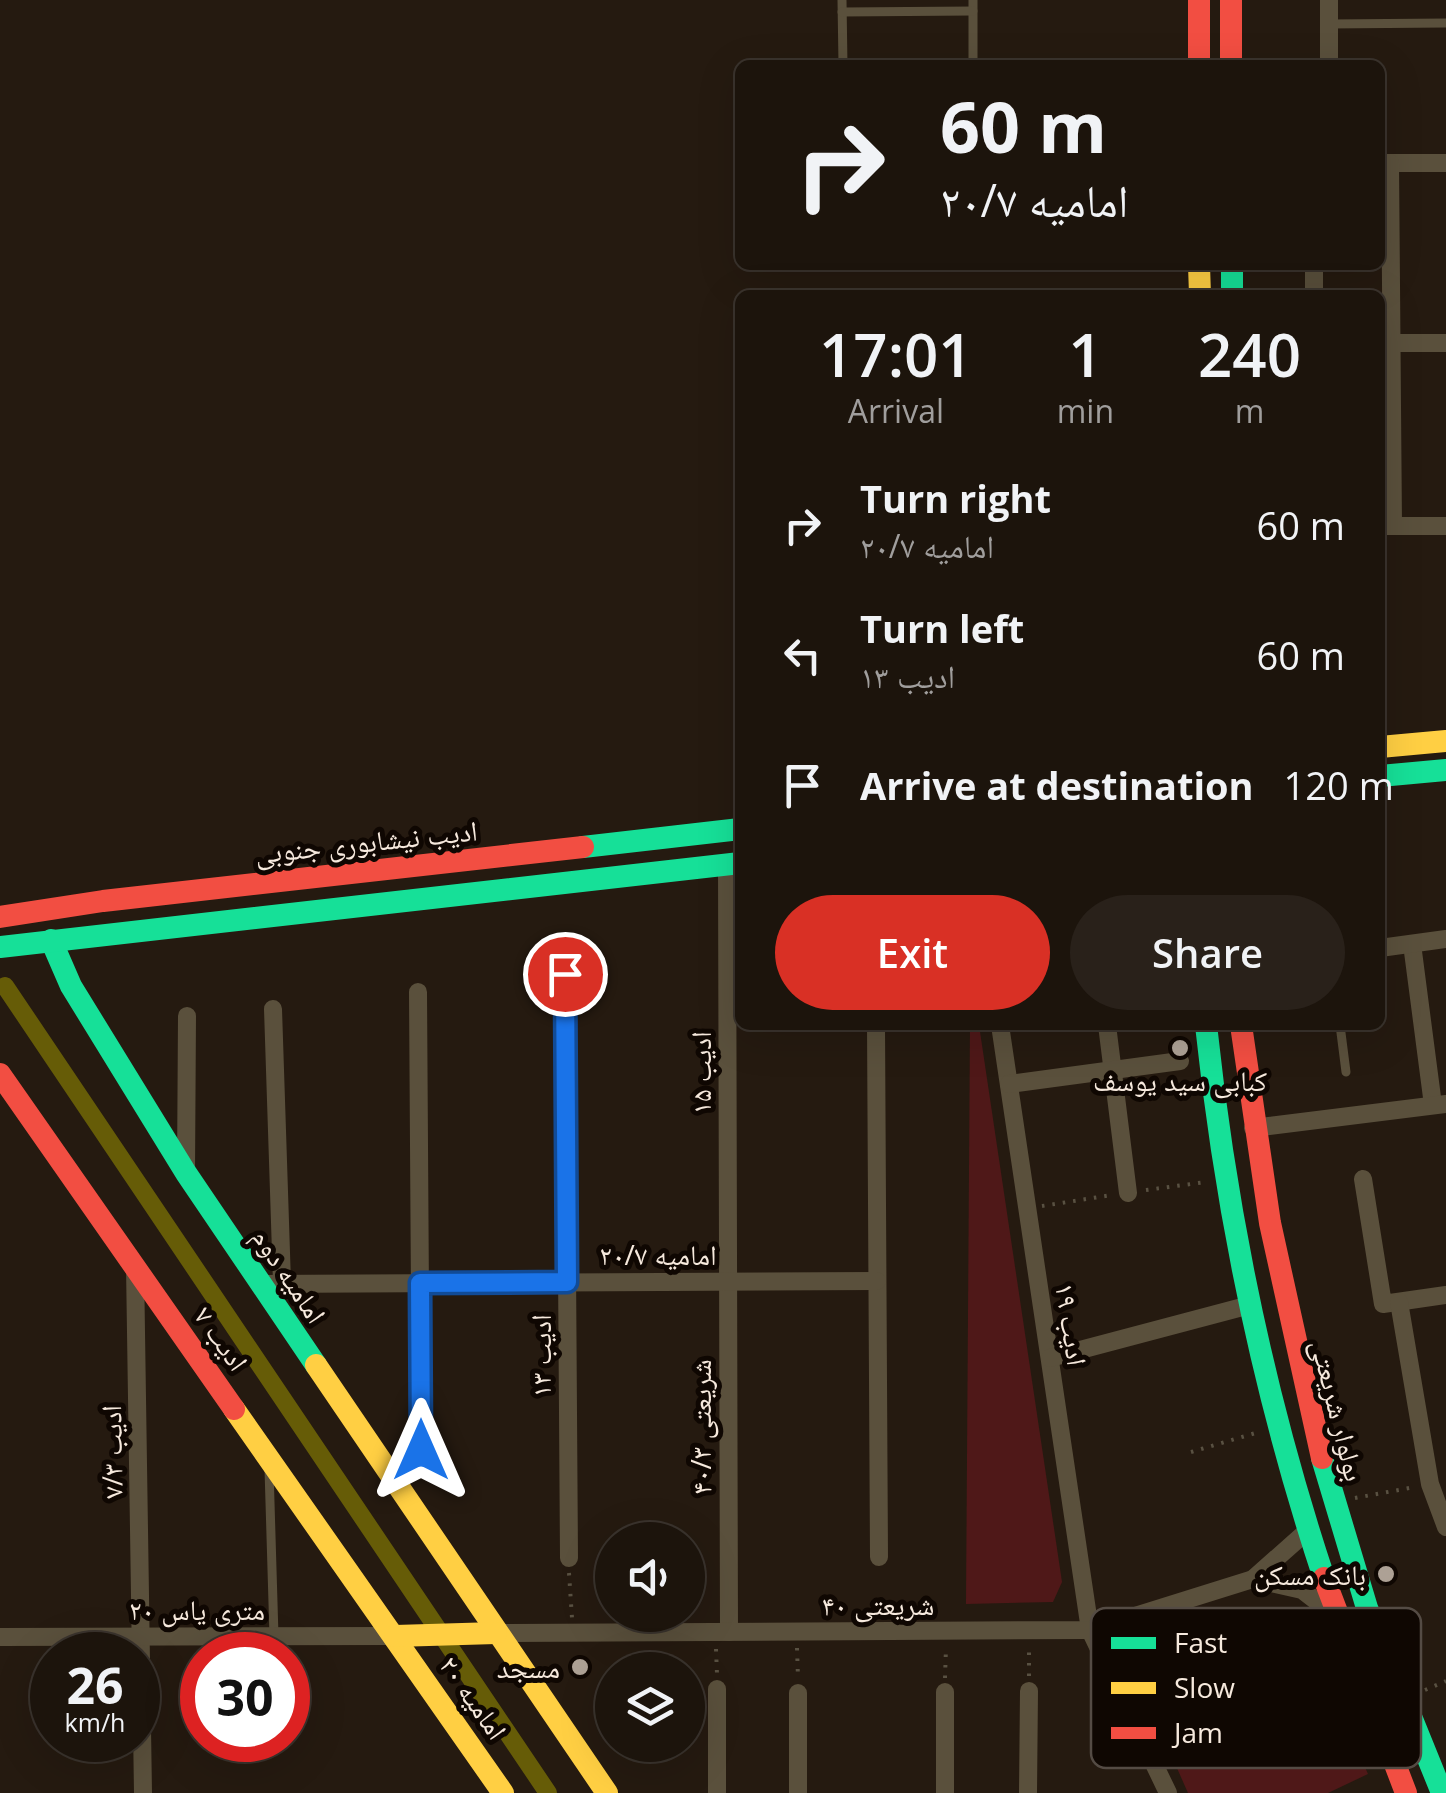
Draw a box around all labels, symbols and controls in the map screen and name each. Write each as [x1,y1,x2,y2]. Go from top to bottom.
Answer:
text: 60 m [940,78,1107,174]
icon: right [775,100,905,230]
text: امامیه ۲۰/۷ [940,169,1129,230]
text: 17:01 [819,313,973,395]
text: 1 [1068,313,1103,395]
text: 240 [1198,313,1301,395]
text: Arrival [848,389,944,432]
text: min [1057,389,1114,432]
text: m [1235,389,1264,432]
text: Turn right [860,472,1051,524]
icon: right [775,498,830,553]
text: 60 m [1256,499,1345,551]
text: امامیه ۲۰/۷ [860,524,994,567]
text: Turn left [860,602,1024,654]
icon: left [775,628,830,683]
text: 60 m [1256,629,1345,681]
text: ادیب ۱۳ [860,654,955,697]
icon: arrive [775,758,830,813]
text: Arrive at destination [860,759,1254,811]
text: 120 m [1284,759,1394,811]
street label: ادیب نیشابوری جنوبی [253,810,479,872]
button: Exit [775,895,1050,1010]
button: Share [1070,895,1345,1010]
pin [523,932,608,1017]
icon: arrive [538,947,593,1002]
street label: ادیب ۱۵ [681,1031,719,1115]
marker: کبابی سید یوسف [1169,1037,1191,1059]
place label: کبابی سید یوسف [1093,1061,1267,1099]
street label: امامیه دوم [243,1220,336,1331]
street label: امامیه ۲۰/۷ [599,1235,717,1273]
street label: ادیب ۱۹ [1047,1280,1097,1368]
street label: ادیب ۷ [186,1298,258,1378]
street label: ادیب ۱۳ [521,1314,559,1398]
street label: بولوار شریعتی [1303,1335,1375,1485]
street label: شریعتی ۴۰/۳ [681,1359,719,1495]
position arrow [369,1398,473,1502]
street label: ادیب ۷/۳ [91,1405,131,1499]
map controls [595,1522,705,1762]
button: sound [595,1522,705,1632]
place label: بانک مسکن [1254,1555,1366,1593]
marker: بانک مسکن [1375,1563,1397,1585]
street label: شریعتی ۴۰ [822,1585,934,1623]
street label: ۲۰ متری یاس [129,1590,265,1628]
legend [1091,1608,1421,1768]
text: Fast [1174,1623,1227,1661]
speed limit sign: 30 [180,1632,310,1762]
street label: امامیه ۲۰ [431,1647,517,1747]
place label: مسجد [497,1648,560,1686]
text: 26 [66,1651,124,1719]
button: layers [595,1652,705,1762]
marker: مسجد [569,1656,591,1678]
text: Slow [1174,1668,1235,1706]
text: km/h [65,1705,125,1739]
text: Jam [1171,1713,1223,1751]

